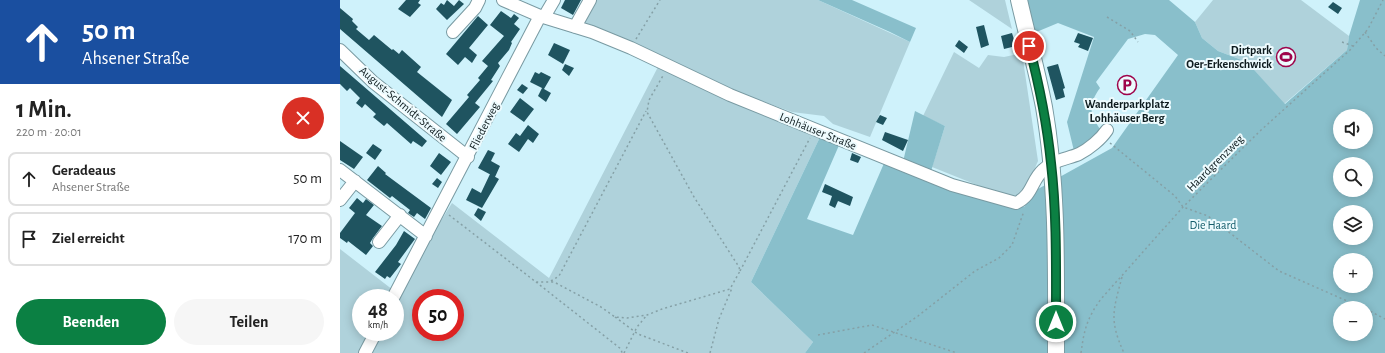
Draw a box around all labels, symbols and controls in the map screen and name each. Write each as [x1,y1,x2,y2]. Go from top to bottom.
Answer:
icon: ahead [16,16,68,68]
text: 50 m [82,17,136,45]
pin [1012,29,1046,63]
icon: arrive [1018,35,1040,57]
place label: Dirtpark Oer-Erkenschwick [1186,44,1272,70]
sports icon: Dirtpark Oer-Erkenschwick [1275,46,1297,68]
text: Ahsener Straße [82,50,190,68]
street label: August-Schmidt-Straße [357,64,449,144]
parking icon: Wanderparkplatz Lohhäuser Berg [1116,74,1138,96]
button: close [282,97,324,139]
text: 1 Min. [16,98,72,122]
place label: Wanderparkplatz Lohhäuser Berg [1085,98,1169,124]
street label: Fliederweg [467,100,501,152]
map controls [1333,109,1373,341]
button: sound [1333,109,1373,149]
street label: Lohhäuser Straße [778,110,858,152]
text: 220 m · 20:01 [16,126,82,139]
street label: Haardgrenzweg [1184,132,1246,194]
button: search [1333,157,1373,197]
text: Geradeaus [52,163,116,178]
icon: ahead [18,168,40,190]
text: 50 m [293,171,322,186]
text: Ahsener Straße [52,181,130,194]
button: layers [1333,205,1373,245]
park label: Die Haard [1189,219,1237,231]
icon: arrive [18,228,40,250]
text: Ziel erreicht [52,231,125,246]
text: 170 m [288,231,322,246]
button: + [1333,253,1373,293]
speed limit sign: 50 [412,289,464,341]
button: Beenden [16,299,166,345]
button: Teilen [174,299,324,345]
text: 48 [368,300,388,320]
position arrow [1035,301,1077,343]
button: − [1333,301,1373,341]
text: km/h [368,320,388,330]

